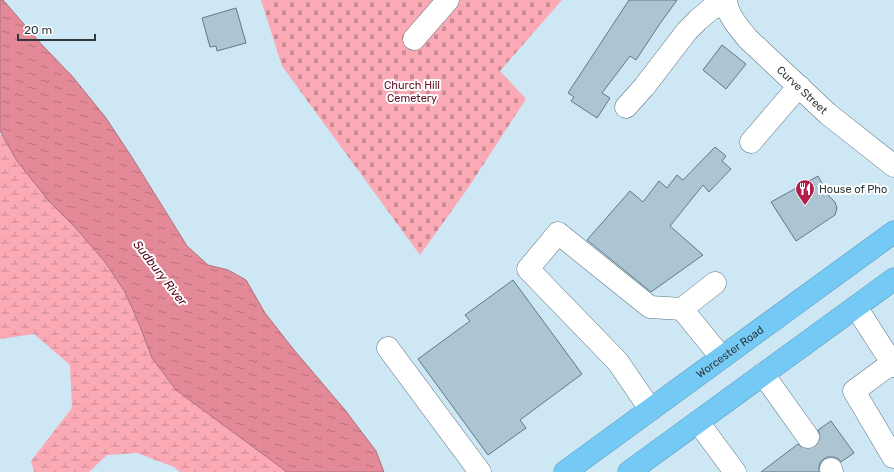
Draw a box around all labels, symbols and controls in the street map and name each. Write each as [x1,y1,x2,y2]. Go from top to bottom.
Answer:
scale bar [18,16,95,42]
text: 20 m [24,23,52,37]
street label: Curve Street [774,63,831,117]
park label: Church Hill Cemetery [384,79,440,105]
restaurant icon: House of Pho [794,178,816,206]
place label: House of Pho [819,183,887,196]
water label: Sudbury River [130,238,190,309]
street label: Worcester Road [694,323,766,381]

